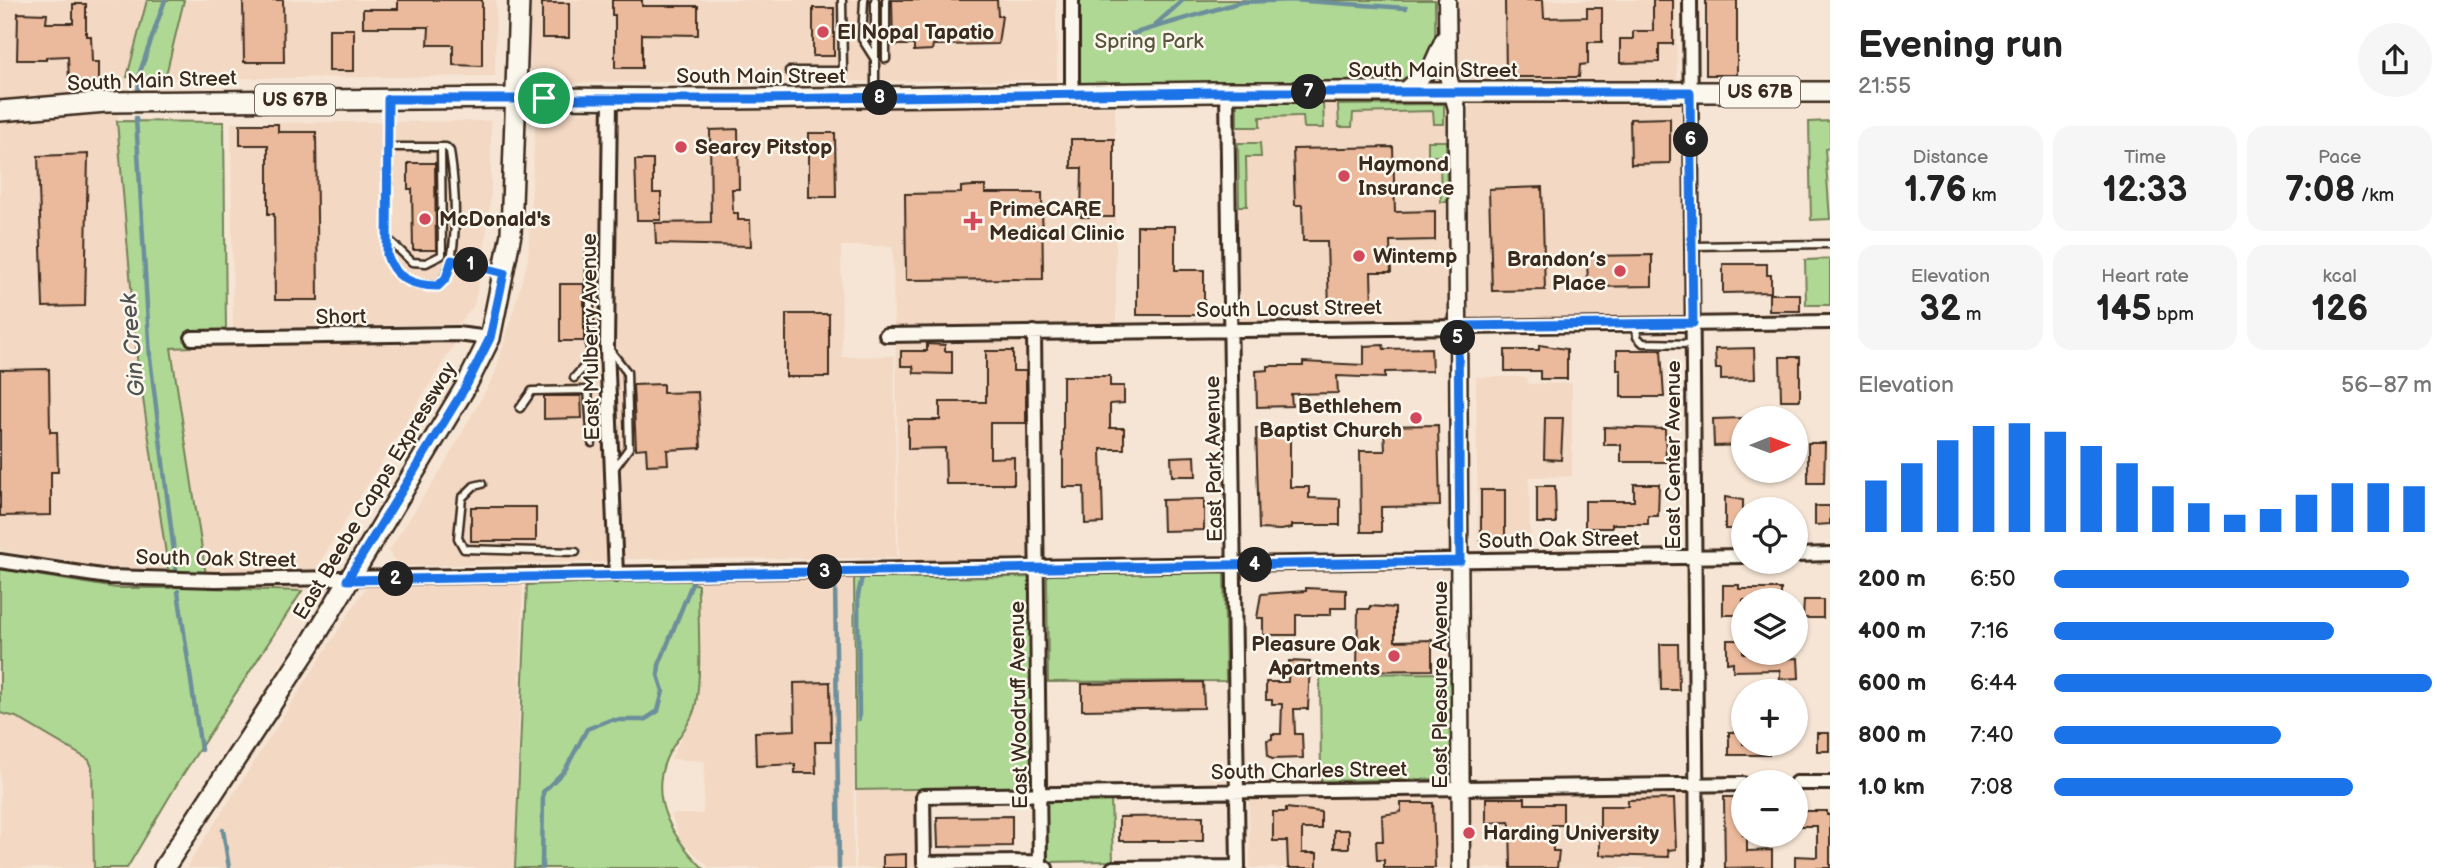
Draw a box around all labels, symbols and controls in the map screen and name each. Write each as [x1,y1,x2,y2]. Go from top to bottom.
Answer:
place label: El Nopal Tapatio [837,20,994,45]
text: Evening run [1858,23,2063,68]
button: share [2358,23,2432,97]
marker: El Nopal Tapatio [815,24,831,40]
park label: Spring Park [1094,29,1204,54]
street label: South Main Street [1348,58,1518,83]
street label: South Main Street [676,64,846,89]
street label: South Main Street [67,66,238,96]
pin [514,68,574,128]
text: 21:55 [1858,72,1911,100]
pin: 7 [1292,74,1326,110]
road number: US 67B [1720,76,1800,108]
icon: arrive [525,79,563,117]
pin: 8 [862,80,898,116]
text: 7 [1303,80,1314,103]
road number: US 67B [255,85,335,116]
text: 8 [874,86,885,109]
pin: 6 [1674,122,1708,158]
text: 6 [1685,128,1696,151]
place label: Searcy Pitstop [695,135,832,160]
marker: Searcy Pitstop [673,139,689,155]
text: Distance [1912,146,1988,169]
text: Time [2124,146,2166,169]
text: Pace [2318,146,2361,169]
place label: Haymond Insurance [1358,152,1454,201]
marker: Haymond Insurance [1336,168,1352,184]
text: 1.76 [1904,169,1967,212]
text: 12:33 [2103,169,2187,212]
text: 7:08 [2285,169,2356,212]
text: km [1967,184,1997,207]
text: /km [2356,184,2394,207]
place label: PrimeCARE Medical Clinic [989,197,1125,246]
place label: McDonald's [439,207,551,232]
marker: McDonald's [417,211,433,227]
marker: PrimeCARE Medical Clinic [963,211,983,231]
street label: East Mulberry Avenue [577,233,605,441]
place label: Wintemp [1373,244,1457,269]
pin: 1 [454,247,489,282]
place label: Brandon’s Place [1507,247,1606,296]
marker: Wintemp [1351,248,1367,264]
text: 1 [467,253,475,276]
marker: Brandon’s Place [1612,263,1628,279]
text: Elevation [1911,265,1990,288]
text: Heart rate [2101,265,2189,288]
text: kcal [2323,265,2357,288]
text: 32 [1919,288,1961,331]
text: 145 [2096,288,2151,331]
text: 126 [2311,288,2368,331]
water label: Gin Creek [114,291,151,398]
street label: South Locust Street [1196,295,1383,323]
text: m [1961,303,1981,326]
text: bpm [2151,303,2194,326]
street label: Short [316,304,367,330]
pin: 5 [1440,320,1476,356]
text: 5 [1452,326,1463,349]
street label: East Beebe Capps Expressway [288,357,462,624]
street label: East Center Avenue [1661,360,1686,550]
text: Elevation [1858,371,1954,399]
text: 56–87 m [2341,371,2432,399]
street label: East Park Avenue [1200,376,1228,542]
place label: Bethlehem Baptist Church [1259,394,1402,443]
north arrow [1731,406,1808,483]
map controls [1731,406,1808,847]
marker: Bethlehem Baptist Church [1408,410,1424,426]
button: locate [1731,497,1808,574]
street label: South Oak Street [1478,526,1640,554]
street label: South Oak Street [135,545,297,573]
pin: 4 [1238,548,1272,582]
text: 4 [1249,553,1260,576]
pin: 3 [808,554,842,590]
text: 3 [819,560,830,583]
pin: 2 [378,562,414,596]
text: 200 m [1858,565,1926,593]
text: 6:50 [1970,565,2015,593]
text: 2 [390,567,401,590]
street label: East Pleasure Avenue [1428,581,1453,789]
button: layers [1731,588,1808,665]
street label: East Woodruff Avenue [1005,601,1033,809]
text: 400 m [1858,617,1926,645]
text: 7:16 [1970,617,2009,645]
place label: Pleasure Oak Apartments [1251,632,1380,681]
marker: Pleasure Oak Apartments [1386,648,1402,664]
text: 600 m [1858,669,1926,697]
text: 6:44 [1970,669,2017,697]
button: + [1731,679,1808,756]
text: 800 m [1858,721,1926,749]
text: 7:40 [1970,721,2014,749]
street label: South Charles Street [1211,757,1408,785]
button: − [1731,770,1808,847]
text: 1.0 km [1858,773,1925,801]
text: 7:08 [1970,773,2013,801]
place label: Harding University [1483,821,1660,846]
marker: Harding University [1461,825,1477,841]

